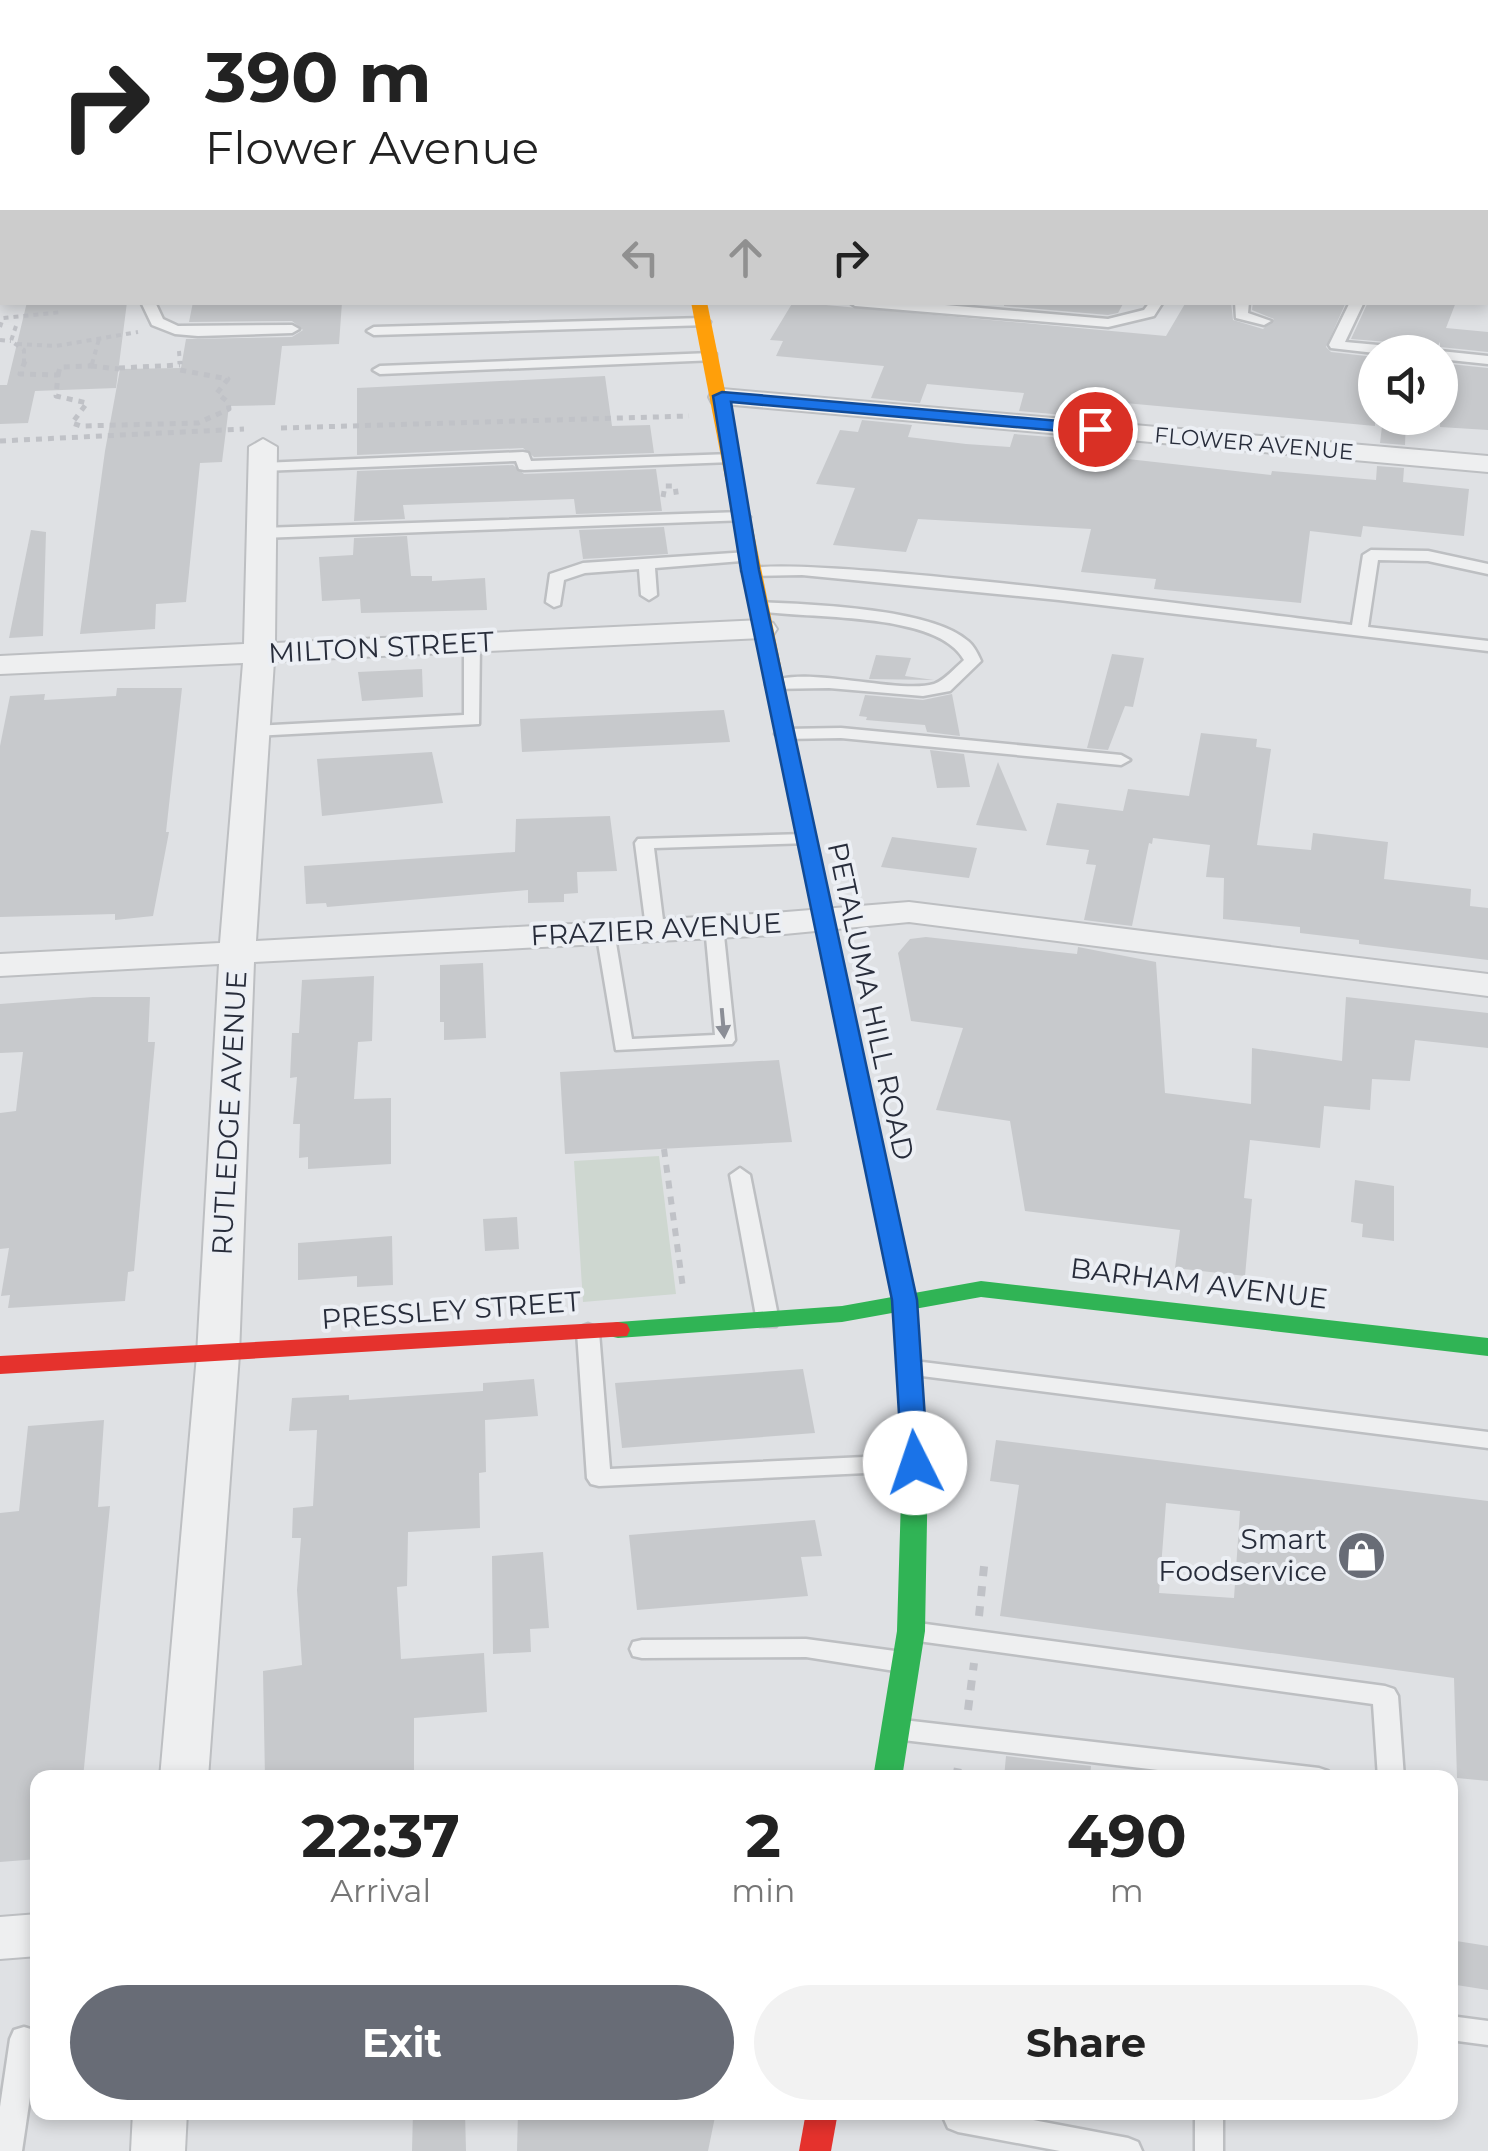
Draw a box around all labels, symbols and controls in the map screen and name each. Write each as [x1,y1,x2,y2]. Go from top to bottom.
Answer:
text: 390 m [205,34,432,120]
icon: right [40,40,170,170]
text: Flower Avenue [205,120,539,175]
icon: left [613,230,668,285]
icon: ahead [718,230,773,285]
icon: right [823,230,878,285]
map controls [1358,335,1458,435]
button: sound [1358,335,1458,435]
pin [1053,387,1138,472]
icon: arrive [1068,402,1123,457]
street label: FLOWER AVENUE [1153,421,1355,466]
street label: MILTON STREET [267,624,495,670]
street label: PETALUMA HILL ROAD [821,839,921,1163]
street label: FRAZIER AVENUE [529,905,783,953]
street label: RUTLEDGE AVENUE [205,970,253,1256]
one-way arrow [716,1008,732,1039]
street label: BARHAM AVENUE [1068,1250,1330,1316]
street label: PRESSLEY STREET [320,1284,582,1336]
position arrow [863,1411,967,1515]
place label: Smart Foodservice [1158,1522,1327,1588]
shop icon: Smart Foodservice [1336,1529,1388,1581]
text: 22:37 [301,1799,460,1872]
text: 2 [746,1799,781,1872]
text: 490 [1067,1799,1187,1872]
text: Arrival [330,1871,431,1910]
text: min [731,1871,795,1910]
text: m [1110,1871,1144,1910]
button: Exit [70,1985,734,2100]
button: Share [754,1985,1418,2100]

